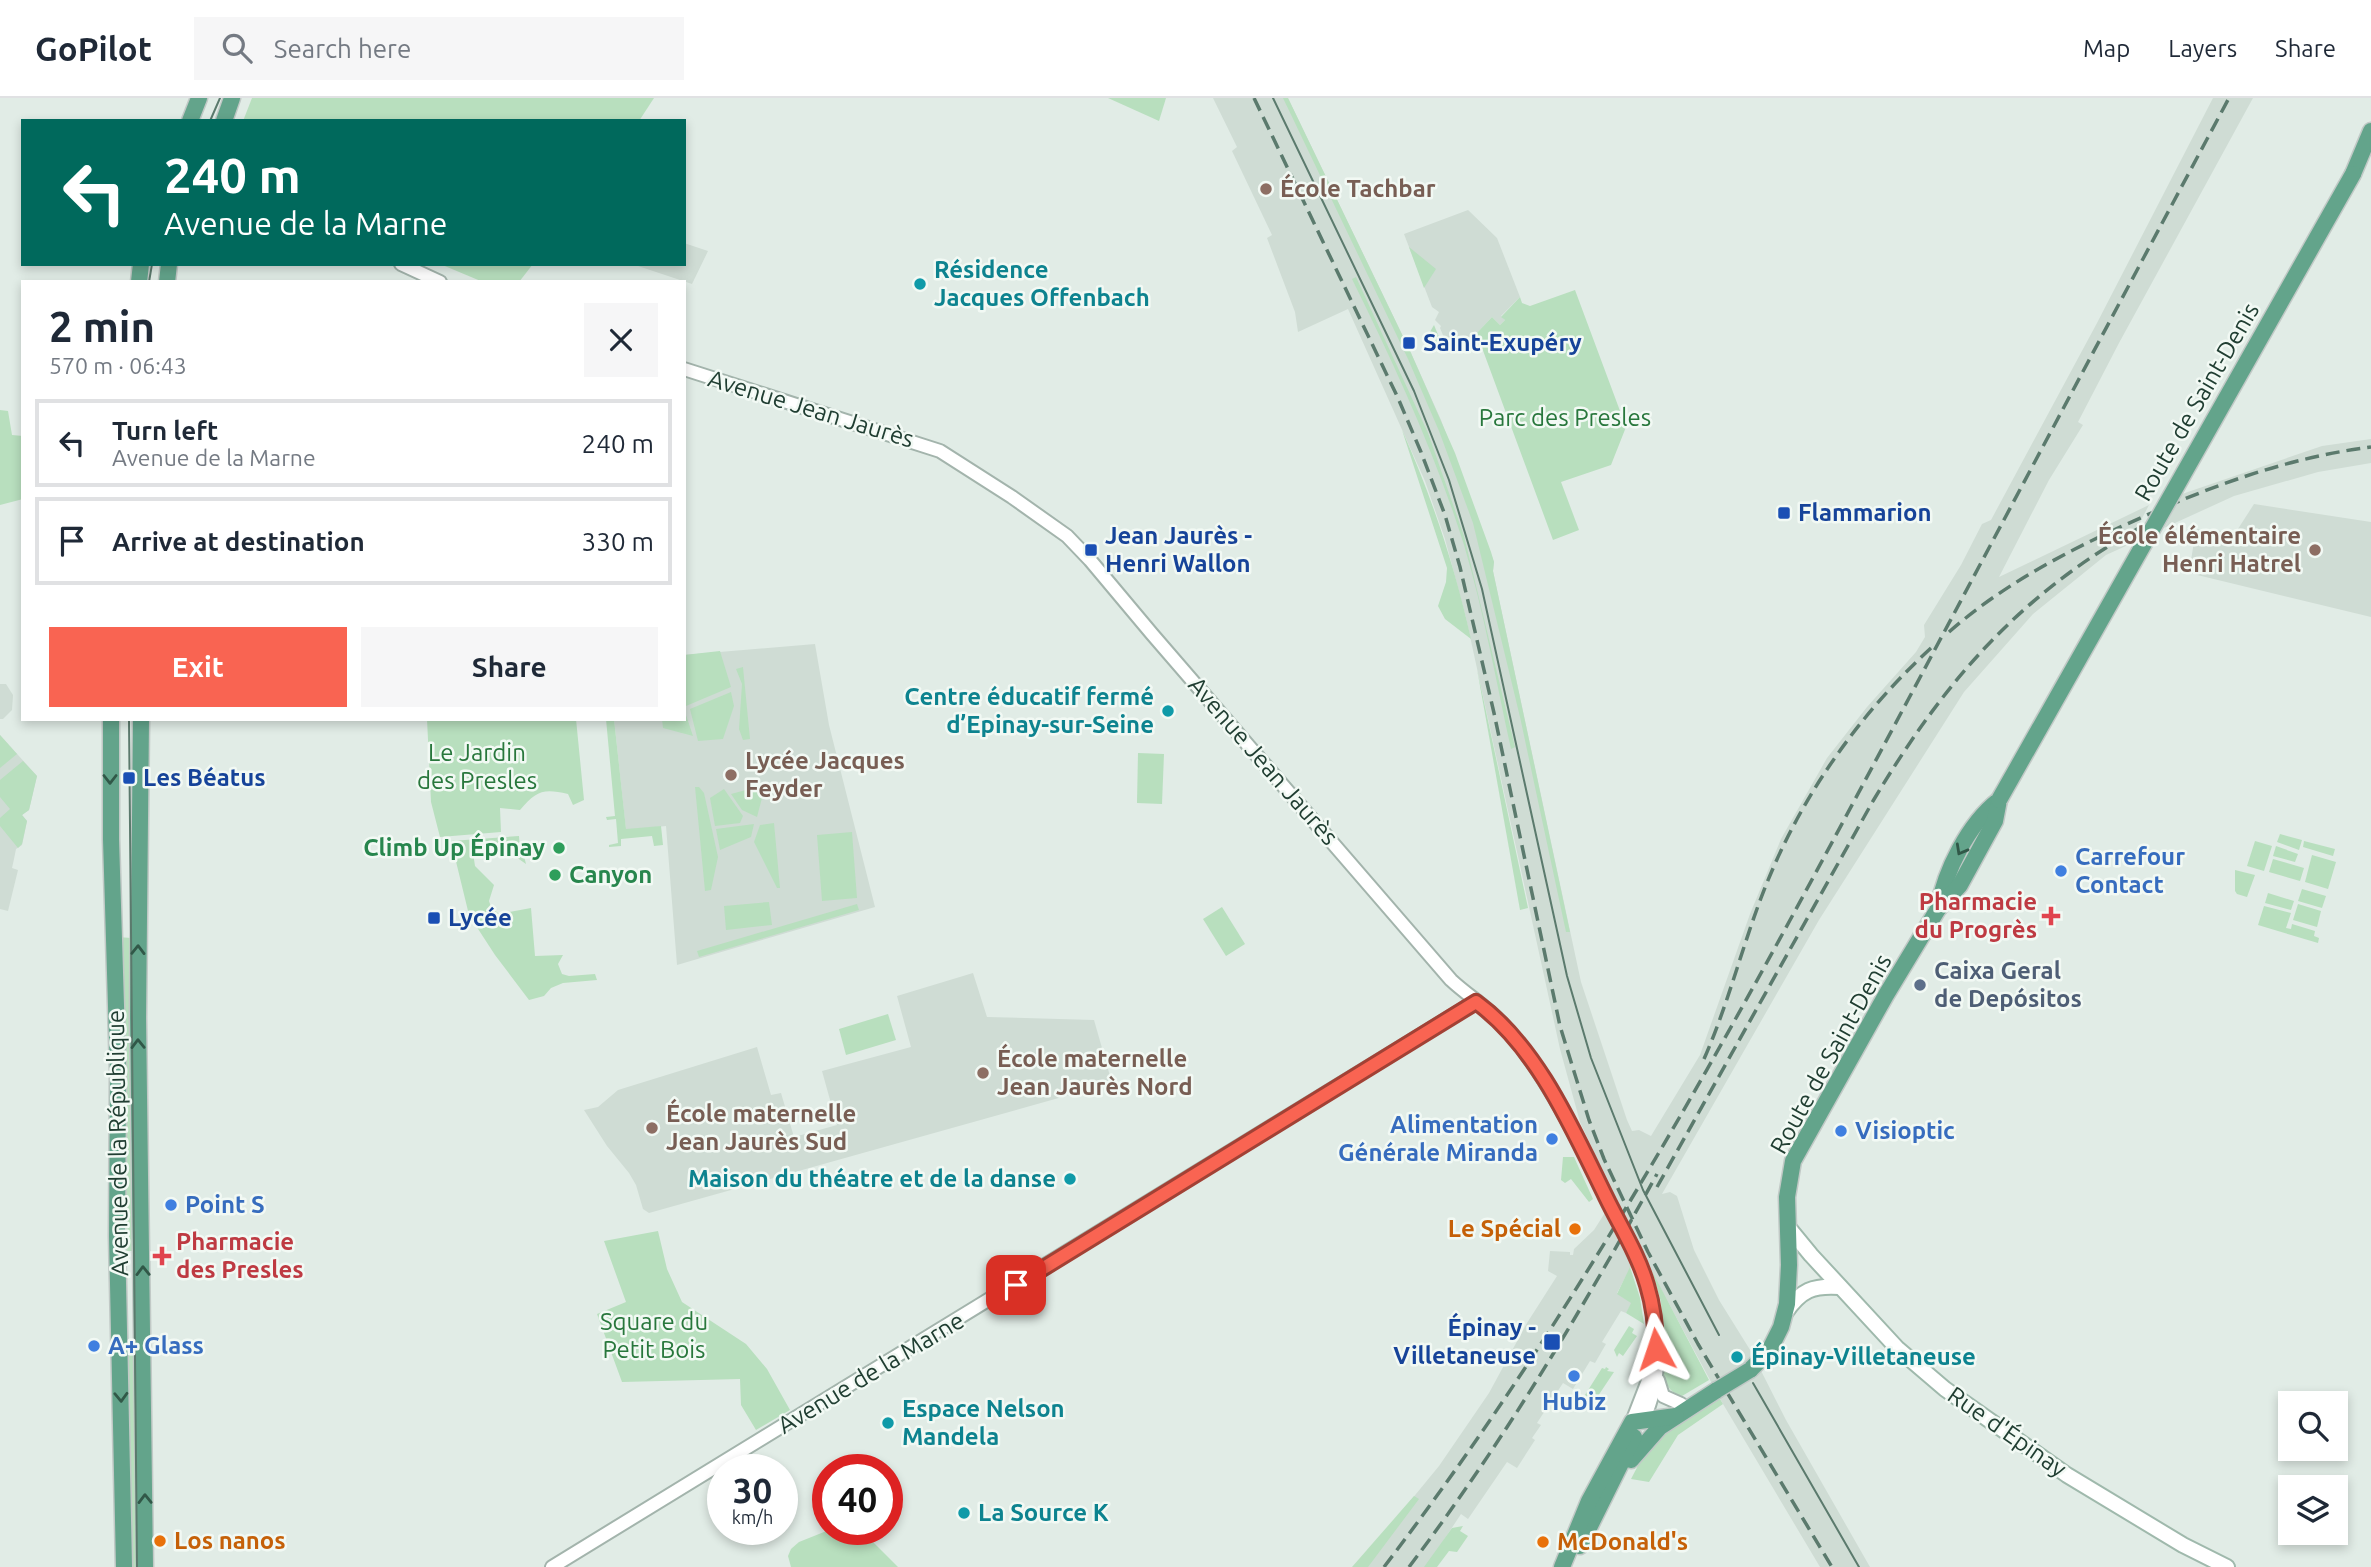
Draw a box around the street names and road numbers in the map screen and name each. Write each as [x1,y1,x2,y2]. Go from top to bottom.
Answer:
street label: Route de Saint-Denis [2129,298,2264,505]
street label: Avenue Jean Jaurès [705,364,917,453]
street label: Avenue Jean Jaurès [1183,671,1344,850]
street label: Route de Saint-Denis [1764,949,1897,1158]
street label: Avenue de la République [102,1010,133,1276]
street label: Avenue de la Marne [773,1306,969,1439]
street label: Rue d'Épinay [1943,1380,2073,1483]

